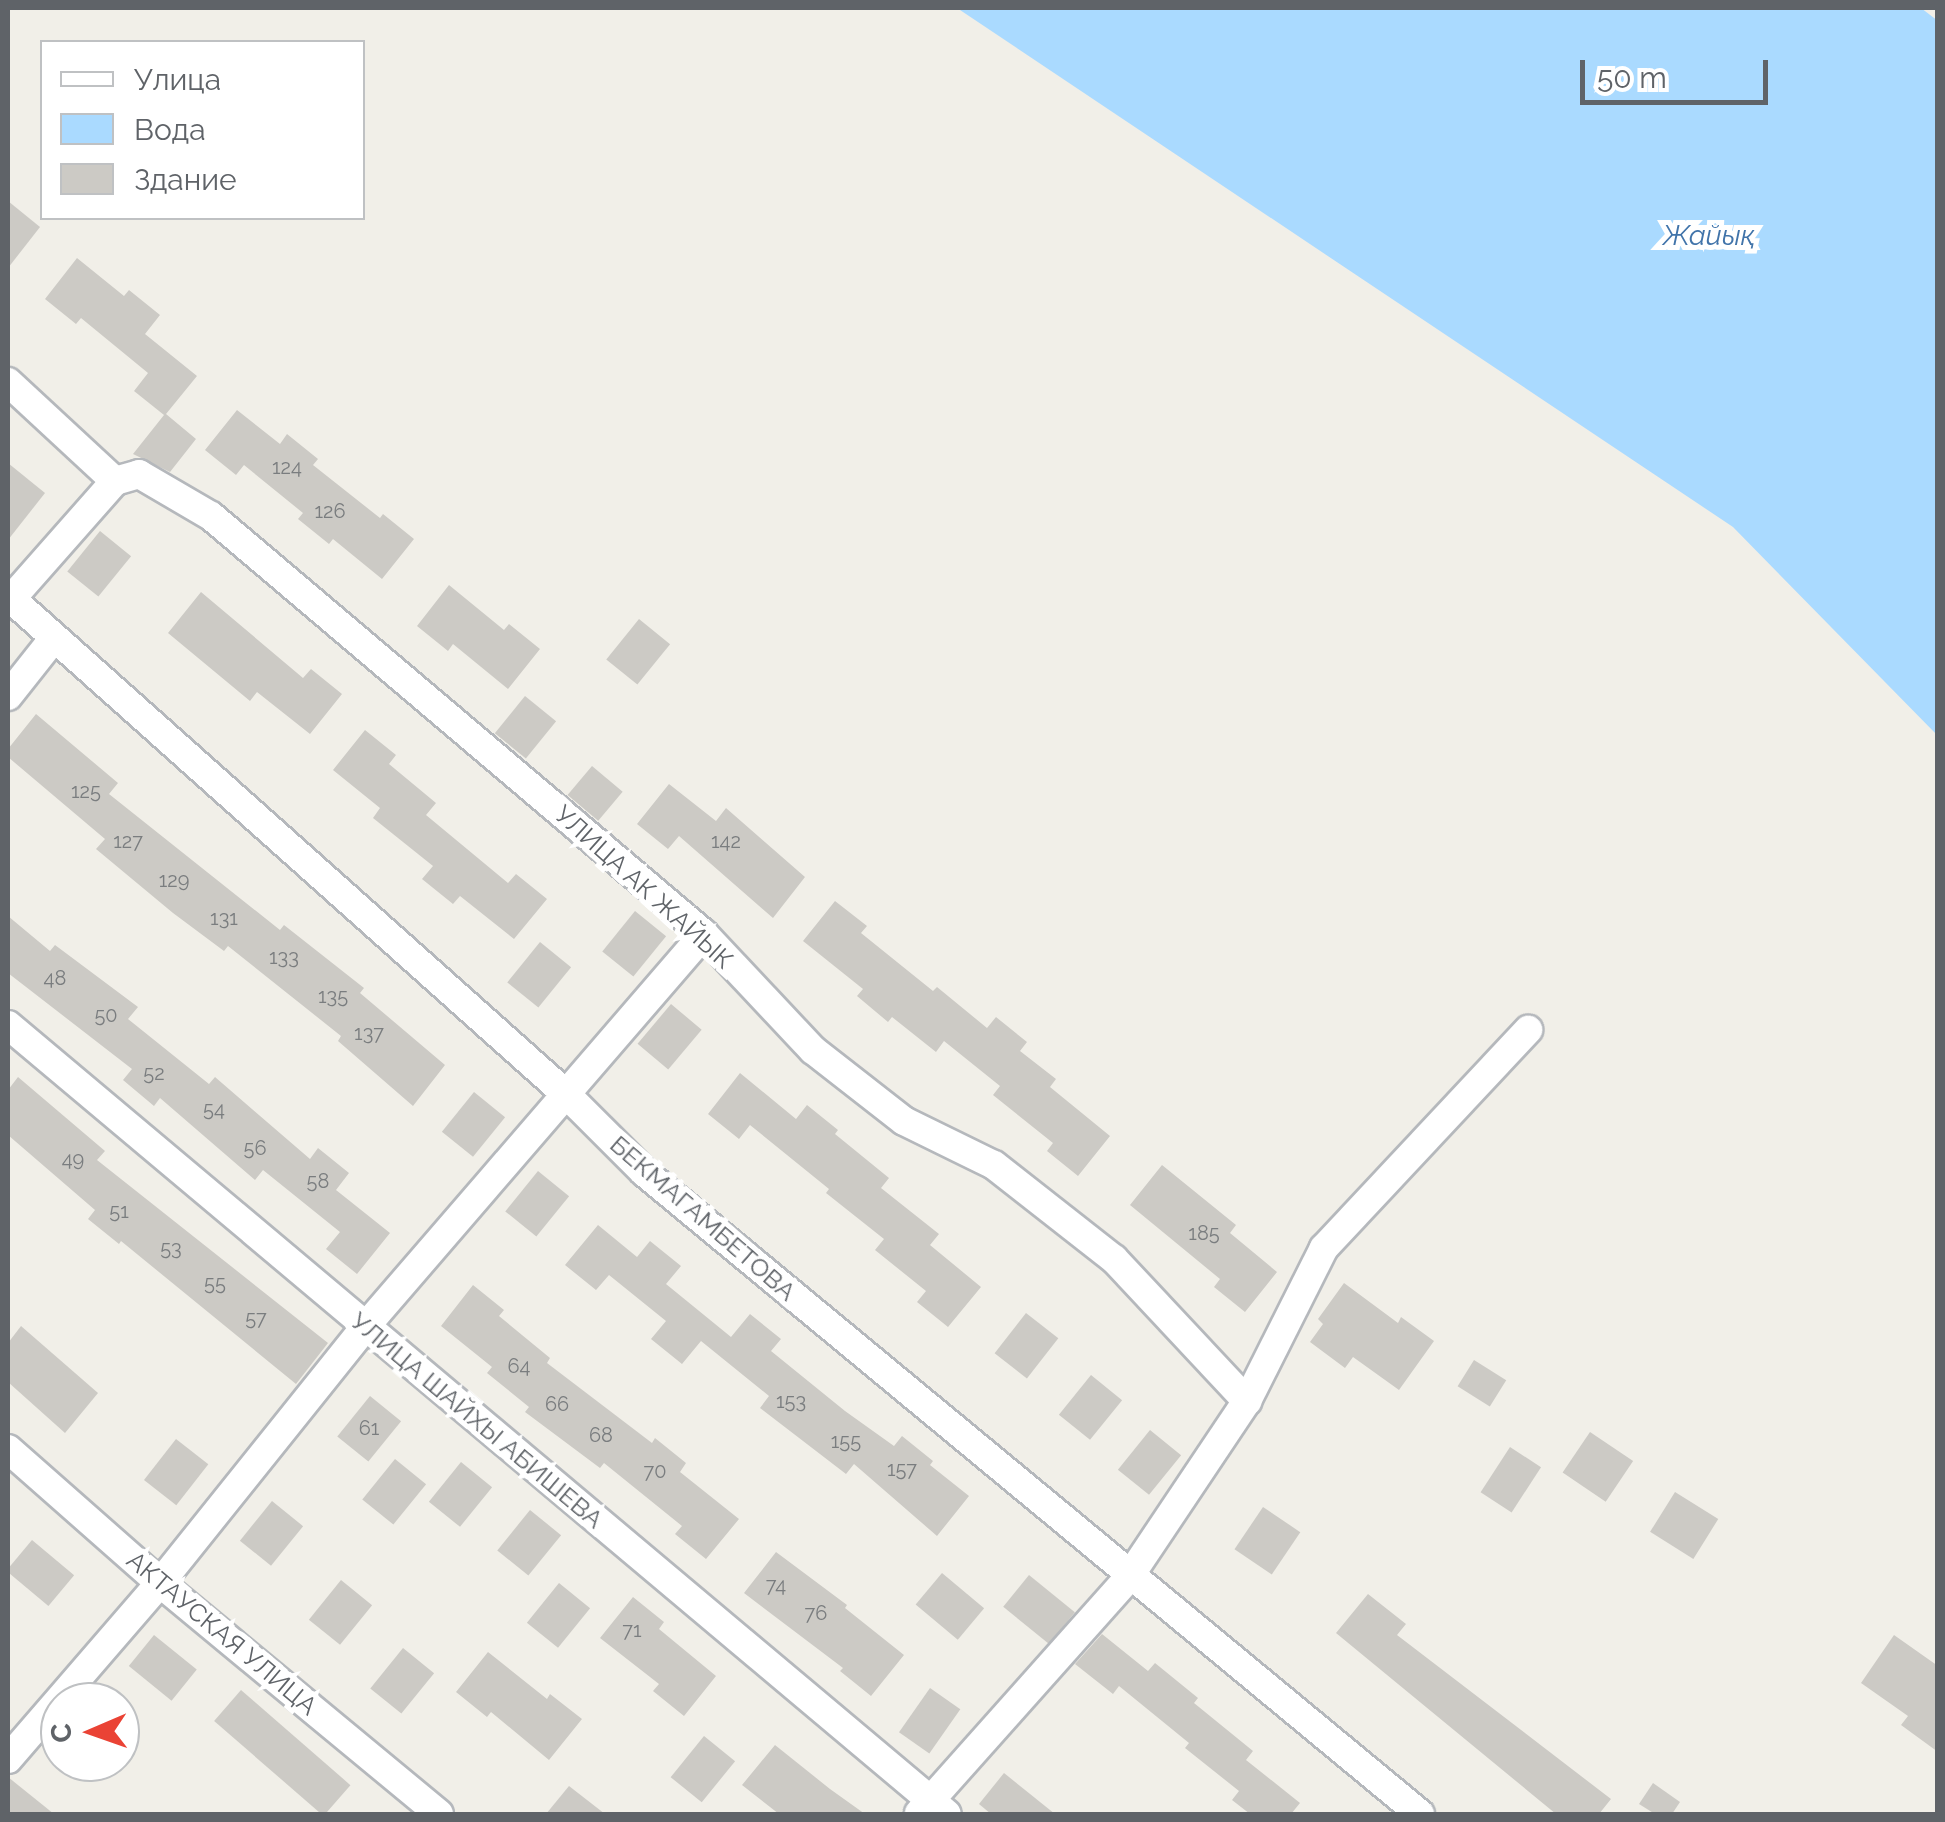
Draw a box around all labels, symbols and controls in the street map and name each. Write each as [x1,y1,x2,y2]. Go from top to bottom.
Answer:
legend [40,40,365,220]
scale bar [1585,40,1772,102]
text: 50 m [1597,60,1667,95]
text: Улица [134,62,221,97]
text: Вода [134,112,206,147]
text: Здание [134,162,237,197]
water label: Жайық [1663,219,1755,253]
house number: 124 [272,455,302,479]
house number: 126 [314,499,346,523]
house number: 125 [71,779,101,803]
street label: УЛИЦА АК ЖАЙЫК [548,799,740,975]
house number: 127 [113,829,143,853]
house number: 142 [711,829,741,853]
house number: 129 [159,868,189,892]
house number: 131 [210,906,238,930]
house number: 133 [269,945,299,969]
house number: 48 [44,966,66,990]
house number: 135 [318,984,348,1008]
house number: 50 [94,1003,118,1027]
house number: 137 [354,1021,384,1045]
house number: 52 [143,1061,165,1085]
house number: 54 [203,1097,225,1121]
street label: БЕКМАГАМБЕТОВА [604,1129,802,1307]
house number: 56 [244,1136,266,1160]
house number: 49 [62,1147,84,1171]
house number: 58 [307,1169,329,1193]
house number: 51 [109,1199,129,1223]
house number: 185 [1188,1221,1220,1245]
house number: 53 [160,1236,182,1260]
house number: 55 [204,1271,226,1295]
street label: УЛИЦА ШАЙХЫ АБИШЕВА [344,1305,610,1535]
house number: 57 [245,1306,267,1330]
house number: 64 [508,1354,530,1378]
house number: 153 [776,1389,806,1413]
house number: 66 [545,1392,569,1416]
house number: 61 [359,1416,379,1440]
house number: 68 [589,1423,613,1447]
house number: 155 [831,1429,861,1453]
house number: 157 [887,1457,917,1481]
house number: 70 [644,1459,666,1483]
street label: АКТАУСКАЯ УЛИЦА [121,1545,323,1721]
house number: 74 [766,1573,786,1597]
house number: 76 [805,1601,827,1625]
house number: 71 [622,1618,642,1642]
north arrow [40,1682,140,1782]
text: С [45,1723,78,1743]

